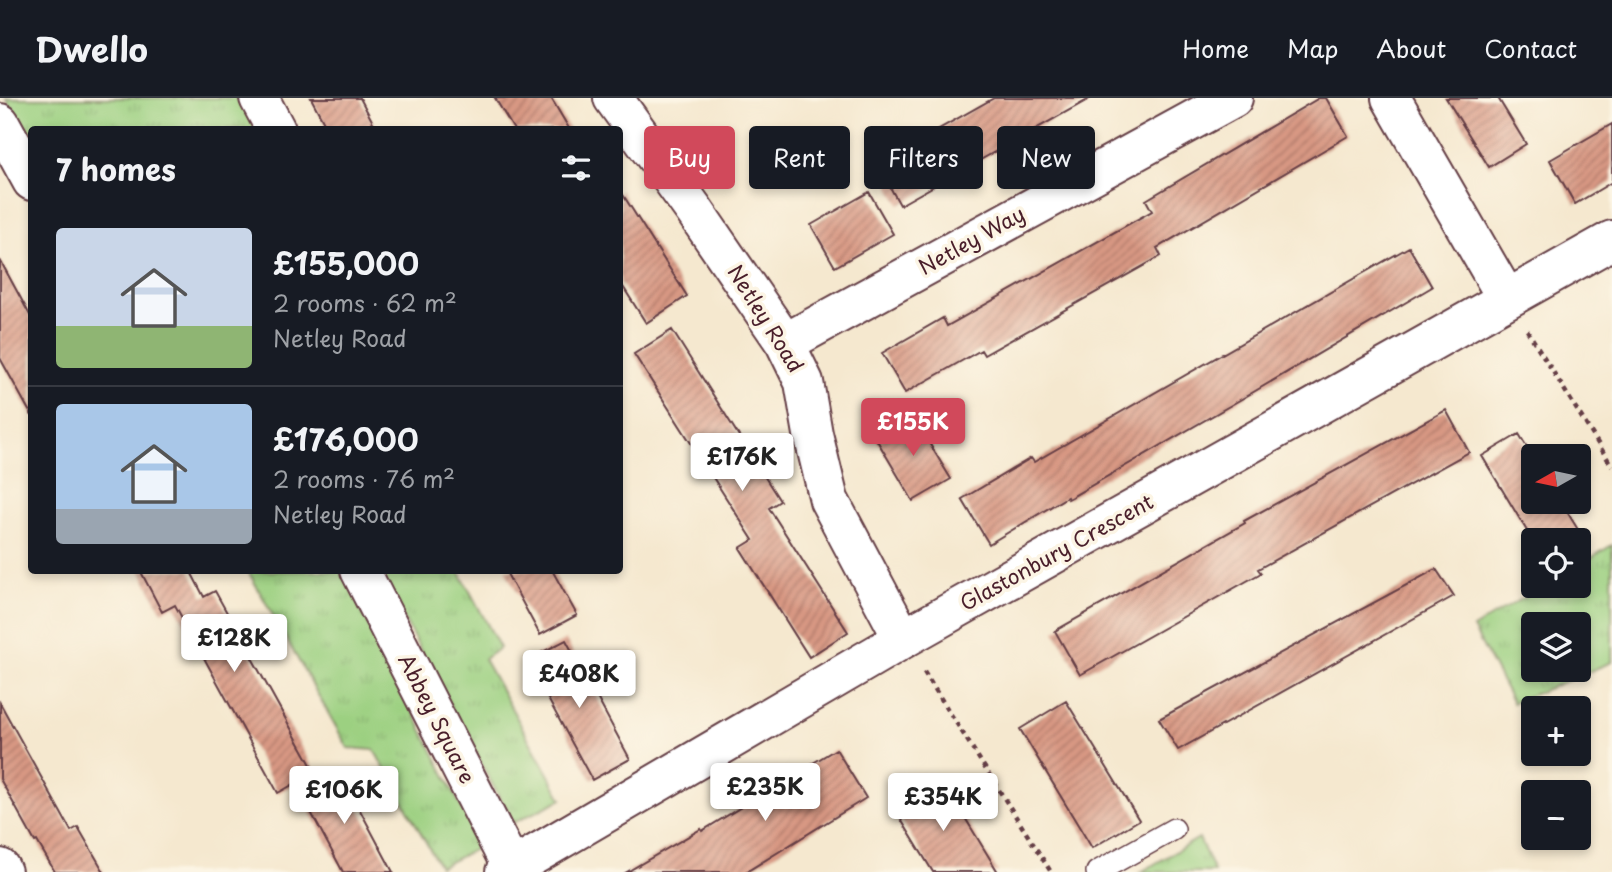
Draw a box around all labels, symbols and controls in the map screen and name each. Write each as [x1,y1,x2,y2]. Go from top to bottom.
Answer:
text: Dwello [35,23,148,73]
text: Home [1182,30,1249,66]
text: Map [1287,30,1338,66]
text: About [1376,30,1446,66]
text: Contact [1484,30,1577,66]
chip: Buy [644,126,735,189]
chip: Rent [749,126,850,189]
chip: Filters [864,126,983,189]
chip: New [997,126,1095,189]
text: 7 homes [56,146,176,191]
icon: filters [557,149,595,187]
street label: Netley Way [912,197,1030,282]
text: £155,000 [273,240,419,285]
icon: home [112,256,196,340]
street label: Netley Road [721,258,813,378]
text: 2 rooms · 62 m² [273,285,457,320]
text: Netley Road [273,320,407,355]
pin: £155K [864,398,962,458]
text: £155K [877,403,949,438]
text: £176,000 [273,416,419,461]
icon: home [112,432,196,516]
pin: £176K [693,434,791,493]
text: £176K [707,438,777,473]
north arrow [1521,444,1591,514]
map controls [1521,444,1591,850]
text: 2 rooms · 76 m² [273,461,455,496]
street label: Glastonbury Crescent [953,485,1159,618]
text: Netley Road [273,496,407,531]
button: locate [1521,528,1591,598]
button: layers [1521,612,1591,682]
pin: £128K [185,614,283,674]
text: £128K [197,619,271,654]
street label: Abbey Square [391,648,484,789]
pin: £408K [530,650,628,710]
text: £408K [539,655,619,690]
button: + [1521,696,1591,766]
pin: £235K [716,764,814,823]
pin: £106K [295,766,393,826]
text: £235K [726,768,804,803]
text: £106K [305,771,383,806]
pin: £354K [894,774,992,833]
text: £354K [904,778,982,813]
button: − [1521,780,1591,850]

